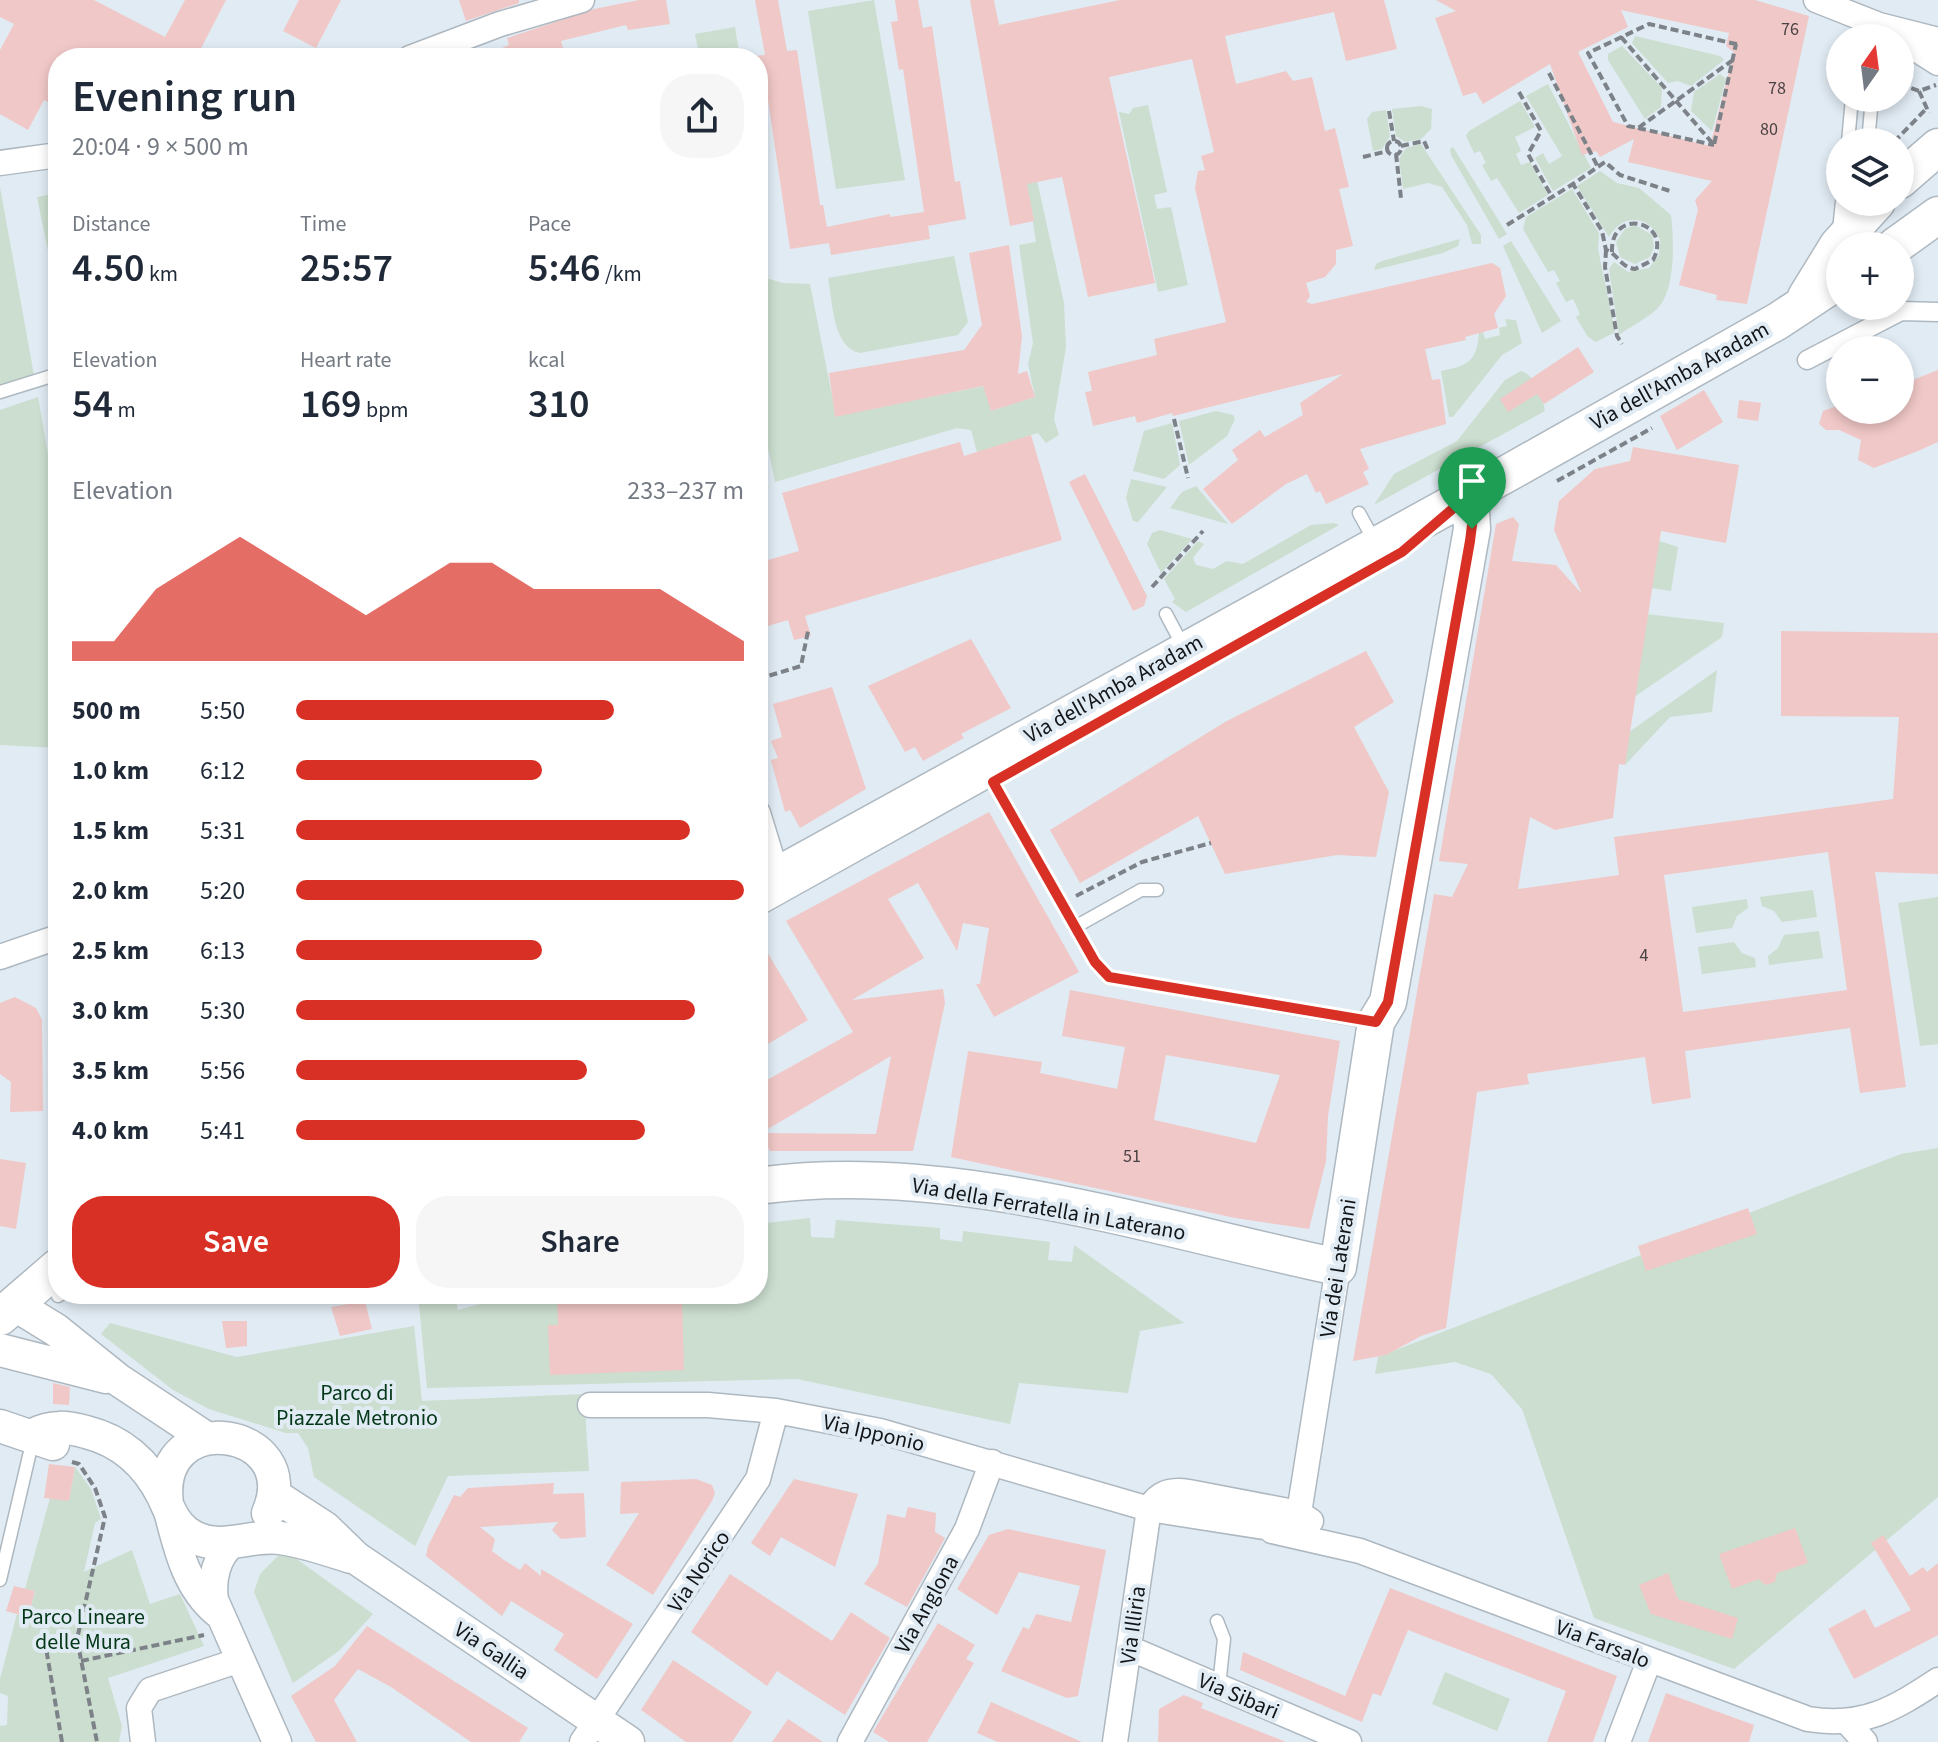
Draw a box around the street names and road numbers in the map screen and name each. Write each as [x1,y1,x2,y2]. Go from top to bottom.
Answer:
street label: Via dell'Amba Aradam [1584,313,1775,438]
street label: Via dell'Amba Aradam [1018,626,1209,751]
street label: Via della Ferratella in Laterano [909,1169,1188,1249]
street label: Via dei Laterani [1311,1196,1365,1340]
street label: Via Ipponio [820,1406,928,1460]
street label: Via Norico [660,1524,738,1619]
street label: Via Anglona [887,1550,967,1659]
street label: Via Illiria [1112,1584,1154,1666]
street label: Via Farsalo [1551,1611,1655,1677]
street label: Via Gallia [447,1614,535,1688]
street label: Via Sibari [1193,1665,1284,1727]

